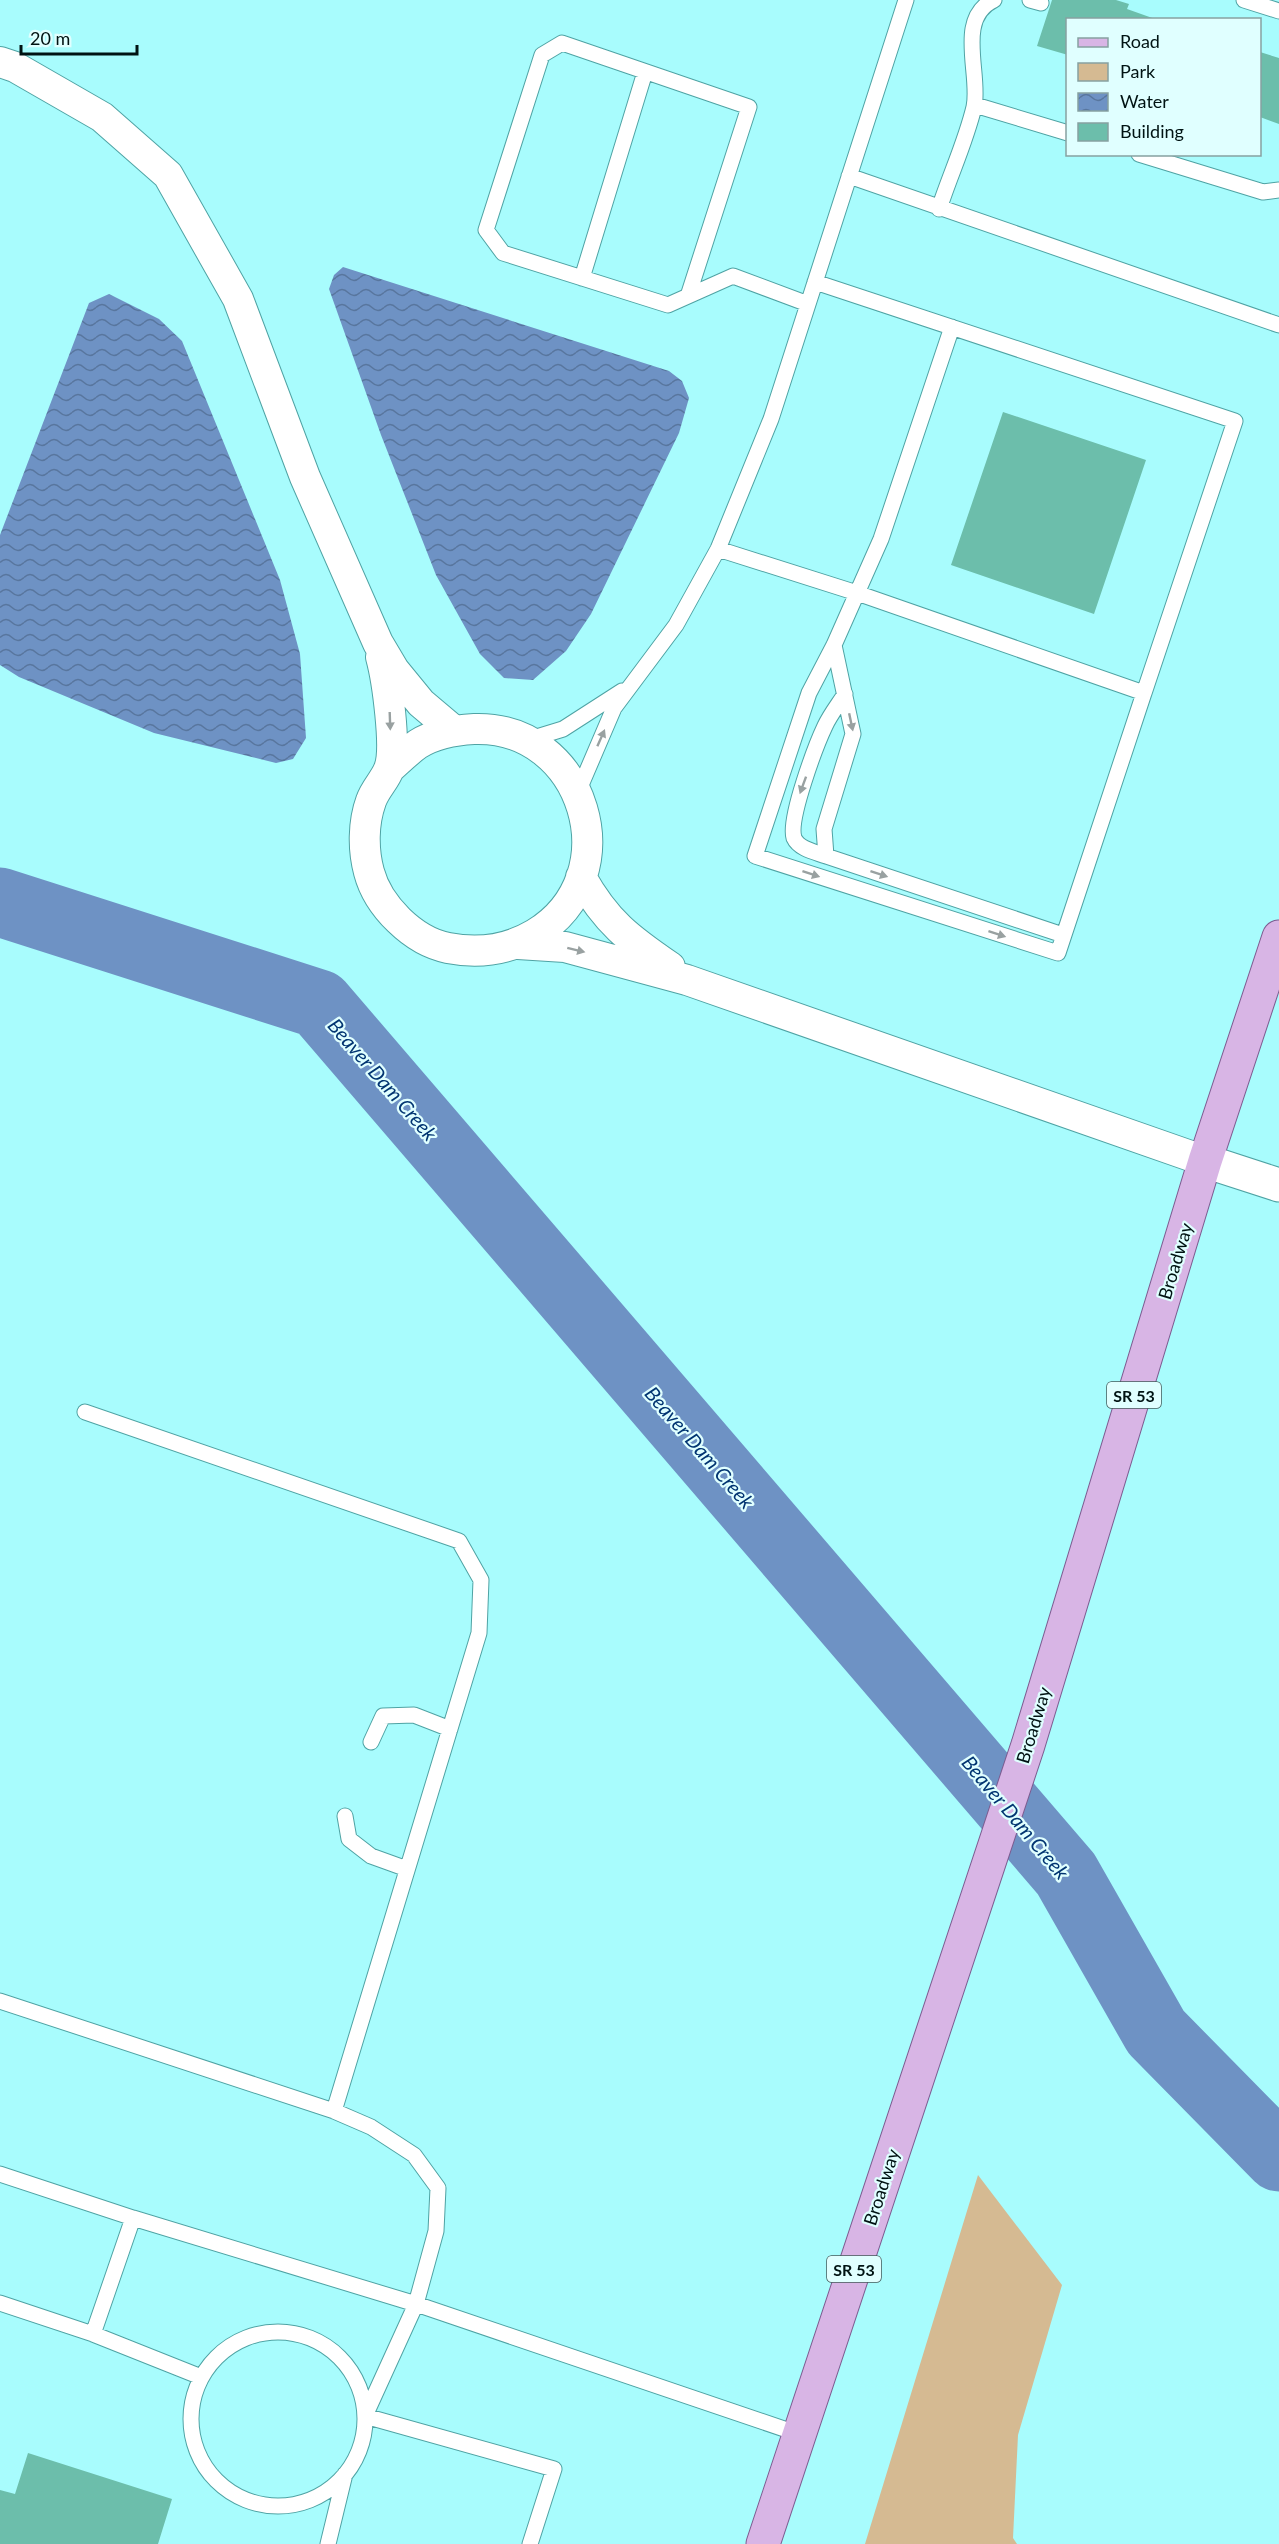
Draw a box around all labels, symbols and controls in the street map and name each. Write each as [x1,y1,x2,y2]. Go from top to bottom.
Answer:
scale bar [21,18,136,56]
legend [1066,18,1261,156]
text: 20 m [30,27,70,49]
text: Road [1120,30,1160,52]
text: Park [1120,60,1156,82]
text: Water [1120,90,1169,112]
text: Building [1120,120,1184,142]
one-way arrow [385,712,395,731]
one-way arrow [847,713,856,732]
one-way arrow [596,729,606,747]
one-way arrow [798,776,808,794]
one-way arrow [802,870,820,879]
one-way arrow [870,870,888,879]
one-way arrow [988,930,1006,939]
one-way arrow [567,945,585,955]
water label: Beaver Dam Creek [323,1013,443,1145]
street label: Broadway [1153,1219,1197,1302]
water label: Beaver Dam Creek [640,1381,760,1513]
road number: SR 53 [1107,1382,1161,1408]
street label: Broadway [1011,1683,1055,1766]
water label: Beaver Dam Creek [957,1750,1075,1884]
street label: Broadway [858,2145,904,2228]
road number: SR 53 [827,2256,881,2282]

